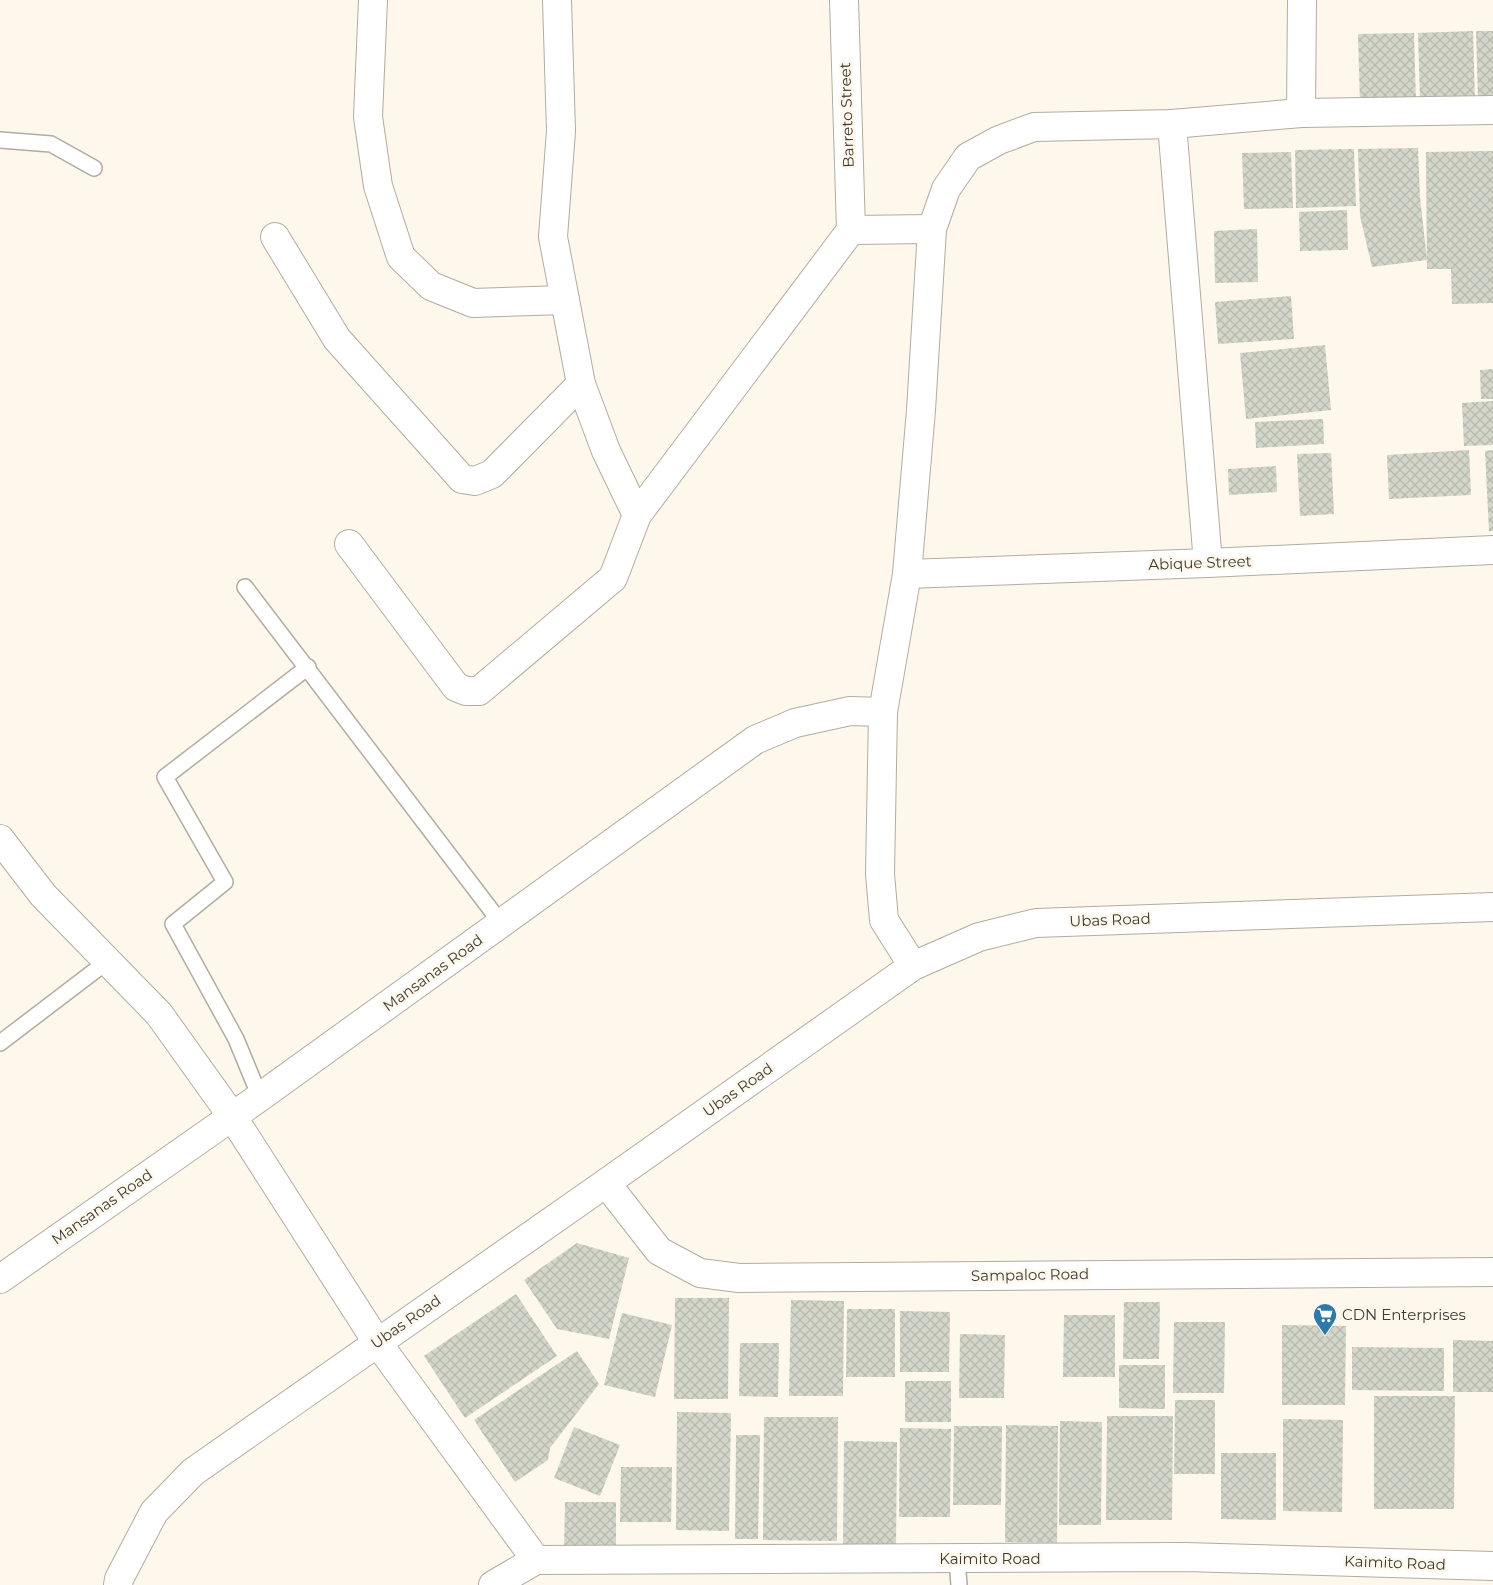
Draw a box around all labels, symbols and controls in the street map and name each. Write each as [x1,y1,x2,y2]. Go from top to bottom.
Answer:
street label: Barreto Street [835,62,858,168]
street label: Abique Street [1148,551,1252,574]
street label: Ubas Road [1069,909,1151,930]
street label: Mansanas Road [379,930,486,1015]
street label: Ubas Road [699,1058,776,1121]
street label: Mansanas Road [48,1165,156,1248]
street label: Sampaloc Road [971,1264,1089,1285]
street label: Ubas Road [367,1290,444,1353]
supermarket icon: CDN Enterprises [1312,1302,1338,1336]
place label: CDN Enterprises [1342,1305,1466,1324]
street label: Kaimito Road [939,1549,1041,1568]
street label: Kaimito Road [1344,1551,1446,1574]

